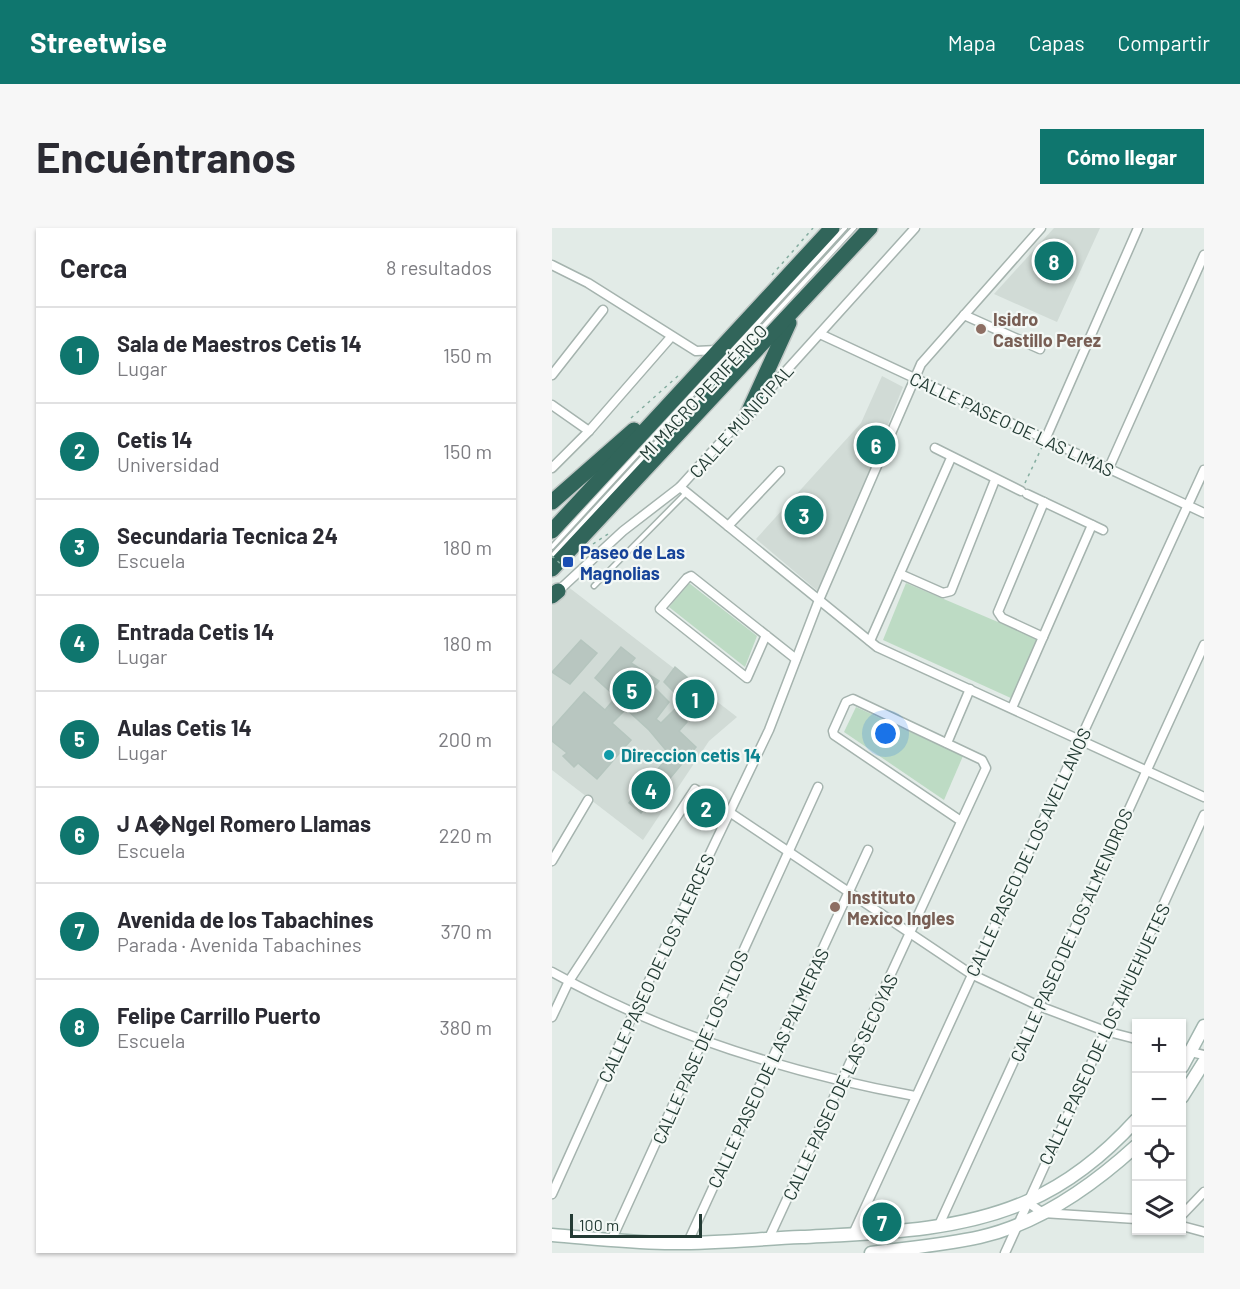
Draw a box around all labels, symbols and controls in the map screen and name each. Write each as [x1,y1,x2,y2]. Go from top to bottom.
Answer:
text: Streetwise [30,25,167,59]
text: Mapa [948,30,996,55]
text: Capas [1029,30,1085,55]
text: Compartir [1118,30,1210,55]
button: Cómo llegar [1040,129,1204,184]
text: Encuéntranos [36,131,296,181]
pin: 8 [1034,238,1074,284]
text: Cerca [60,252,127,283]
text: 8 resultados [386,255,492,279]
place label: Isidro Castillo Perez [993,308,1101,351]
street label: MI MACRO PERIFÉRICO [634,320,772,464]
marker: Isidro Castillo Perez [974,322,988,336]
text: Sala de Maestros Cetis 14 [117,330,362,356]
text: 1 [76,343,83,367]
text: 150 m [443,343,492,367]
text: Lugar [117,356,167,380]
street label: CALLE MUNICIPAL [684,360,798,482]
street label: CALLE PASEO DE LAS LIMAS [906,367,1118,481]
pin: 6 [856,422,896,468]
text: Cetis 14 [117,426,193,452]
text: 2 [74,439,85,463]
text: 150 m [443,439,492,463]
text: Universidad [117,452,220,476]
pin: 3 [784,492,824,538]
text: Secundaria Tecnica 24 [117,522,338,548]
text: 3 [74,535,85,559]
text: 180 m [443,535,492,559]
place label: Paseo de Las Magnolias [580,541,685,584]
text: Escuela [117,548,185,572]
marker: Paseo de Las Magnolias [561,555,575,569]
text: Entrada Cetis 14 [117,618,274,644]
text: 4 [73,631,86,655]
text: 180 m [443,631,492,655]
text: Lugar [117,644,167,668]
pin: 5 [612,668,652,712]
pin: 1 [676,676,714,722]
text: Aulas Cetis 14 [117,714,252,740]
your location [871,719,900,748]
street label: CALLE PASEO DE LOS AVELLANOS [961,724,1095,980]
text: 5 [74,727,85,751]
text: 200 m [438,727,492,751]
text: Lugar [117,740,167,764]
place label: Direccion cetis 14 [621,744,761,766]
marker: Direccion cetis 14 [602,748,616,762]
pin: 4 [632,768,670,812]
pin: 2 [686,786,726,830]
street label: CALLE PASEO DE LOS ALMENDROS [1005,805,1137,1065]
text: J A�Ngel Romero Llamas [117,810,371,836]
text: 6 [74,823,85,847]
text: 220 m [439,823,492,847]
text: Escuela [117,838,185,862]
street label: CALLE PASEO DE LOS ALERCES [593,850,719,1086]
place label: Instituto Mexico Ingles [847,886,954,929]
marker: Instituto Mexico Ingles [828,900,842,914]
street label: CALLE PASEO DE LOS AHUEHUETES [1034,900,1174,1168]
text: Avenida de los Tabachines [117,906,373,932]
text: 7 [75,919,84,943]
text: 370 m [440,919,492,943]
text: Parada · Avenida Tabachines [117,932,362,956]
street label: CALLE PASEO DE LAS PALMERAS [703,945,833,1191]
street label: CALLE PASE DE LOS TILOS [647,947,753,1147]
street label: CALLE PASEO DE LAS SECOYAS [778,970,902,1204]
text: Felipe Carrillo Puerto [117,1002,321,1028]
text: 8 [74,1015,85,1039]
text: 380 m [439,1015,492,1039]
map controls [1132,1019,1186,1235]
button: + [1132,1019,1186,1073]
text: Escuela [117,1028,185,1052]
button: − [1132,1073,1186,1127]
button: locate [1132,1127,1186,1181]
button: layers [1132,1181,1186,1235]
pin: 7 [862,1200,902,1244]
scale bar [570,1211,702,1238]
text: 100 m [579,1215,619,1234]

